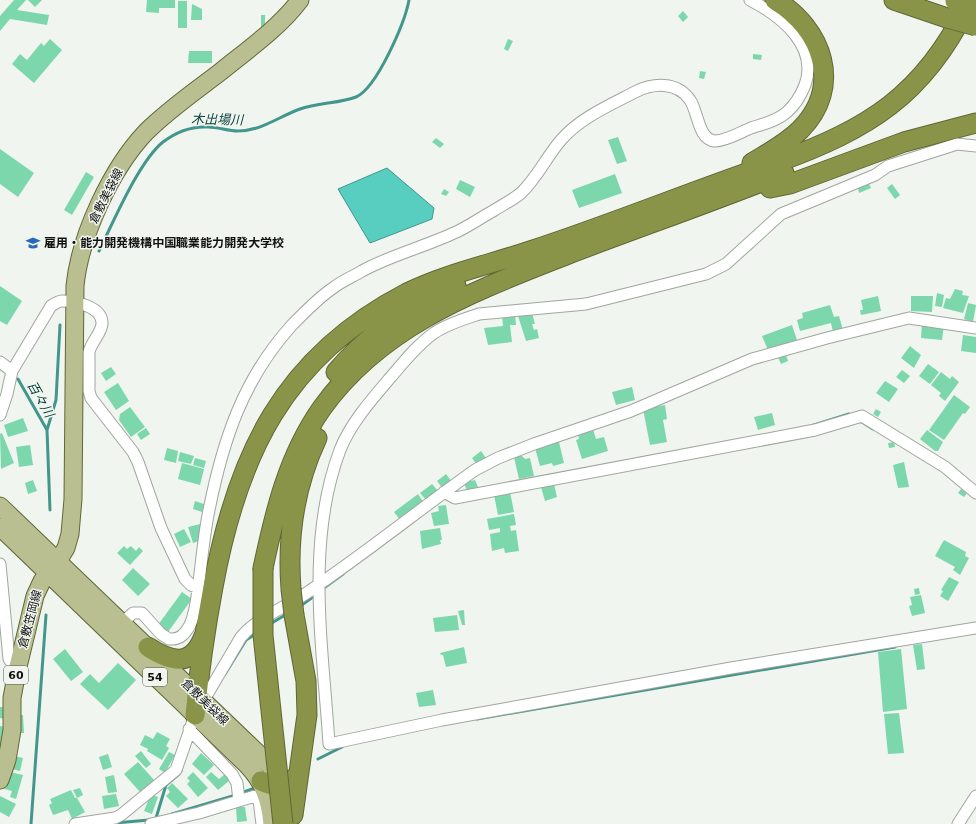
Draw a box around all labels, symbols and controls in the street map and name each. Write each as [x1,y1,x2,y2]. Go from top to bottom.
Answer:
water label: 木出場川 [191,112,245,127]
street label: 倉敷美袋線 [86,166,126,226]
school or university icon: 雇用・能力開発機構中国職業能力開発大学校 [25,235,41,251]
place label: 雇用・能力開発機構中国職業能力開発大学校 [44,236,284,250]
water label: 百々川 [24,379,58,422]
street label: 倉敷笠岡線 [15,588,45,650]
road number: 60 [4,666,28,684]
road number: 54 [143,668,167,686]
street label: 倉敷美袋線 [179,676,231,728]

